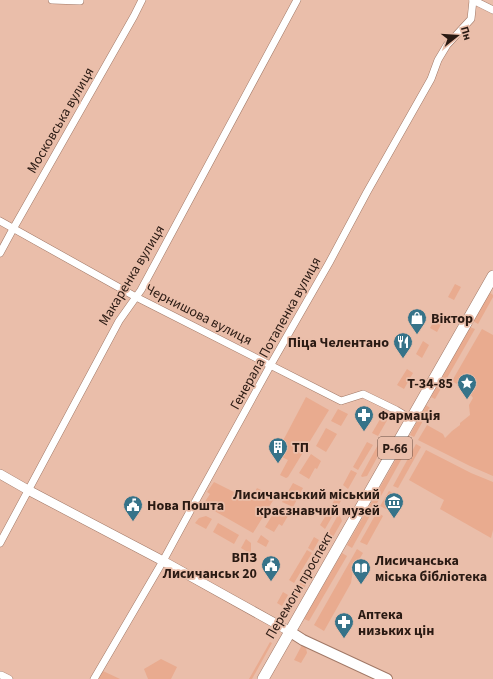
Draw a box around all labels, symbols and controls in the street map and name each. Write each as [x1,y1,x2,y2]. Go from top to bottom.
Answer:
north arrow [437,16,477,56]
text: Пн [457,24,475,42]
street label: Московська вулиця [22,64,99,177]
street label: Макаренка вулиця [94,221,170,330]
street label: Генерала Потапенка вулиця [225,254,326,413]
street label: Чернишова вулиця [142,279,256,351]
shop icon: Віктор [406,307,428,335]
place label: Віктор [431,309,473,329]
restaurant icon: Піца Челентано [392,331,414,359]
place label: Піца Челентано [288,333,389,353]
place icon: Т-34-85 [456,372,478,400]
place label: Т-34-85 [407,374,453,394]
pharmacy icon: Фармація [353,404,375,432]
place label: Фармація [378,406,440,426]
building icon: ТП [267,436,289,464]
road number: Р-66 [378,437,412,459]
place label: ТП [292,438,309,458]
place label: Лисичанський міський краєзнавчий музей [232,485,380,521]
museum icon: Лисичанський міський краєзнавчий музей [383,491,405,519]
public building icon: Нова Пошта [122,494,144,522]
place label: Нова Пошта [147,496,224,516]
street label: Перемоги проспект [261,528,339,643]
place label: ВПЗ Лисичанськ 20 [162,548,257,584]
place label: Лисичанська мiська бiблiотека [374,551,487,587]
public building icon: ВПЗ Лисичанськ 20 [260,554,282,582]
library icon: Лисичанська мiська бiблiотека [350,557,372,585]
place label: Аптека низьких цін [357,605,434,641]
pharmacy icon: Аптека низьких цін [333,611,355,639]

